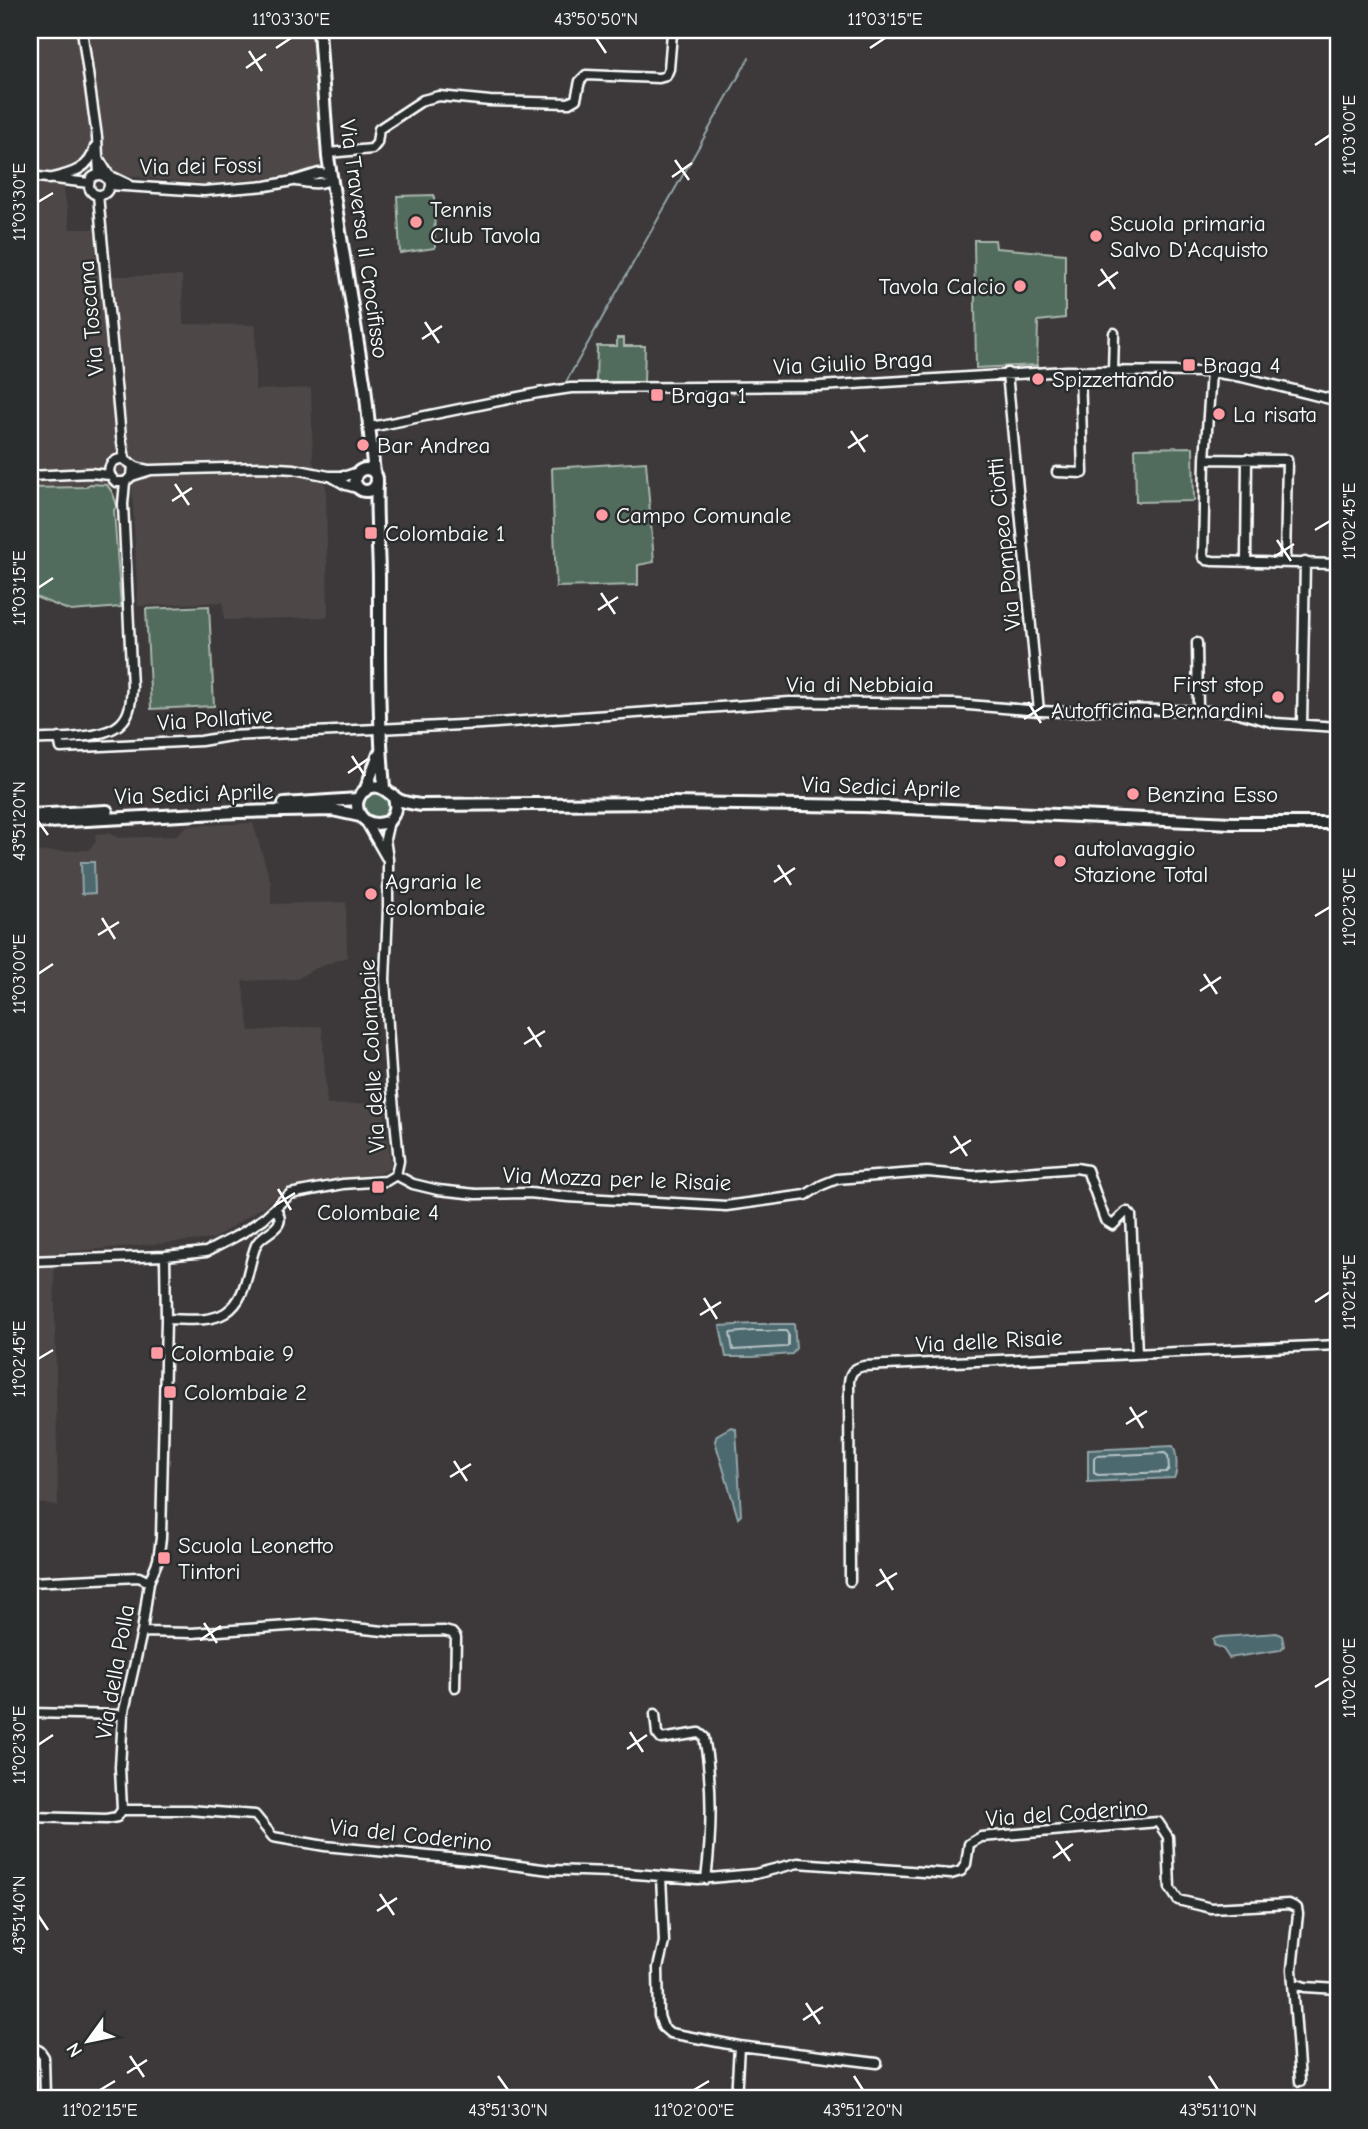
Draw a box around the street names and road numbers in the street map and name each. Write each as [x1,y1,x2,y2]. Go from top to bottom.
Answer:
street label: Via Traversa il Crocifisso [334,118,394,360]
street label: Via dei Fossi [140,151,262,181]
street label: Via Toscana [72,259,110,377]
street label: Via Giulio Braga [773,345,933,381]
street label: Via Pompeo Ciotti [982,456,1026,632]
street label: Via di Nebbiaia [786,671,934,698]
street label: Via Pollative [156,702,274,736]
street label: Via Sedici Aprile [801,771,961,803]
street label: Via Sedici Aprile [114,778,274,810]
street label: Via delle Colombaie [353,959,391,1153]
street label: Via Mozza per le Risaie [502,1162,732,1196]
street label: Via delle Risaie [915,1324,1063,1358]
street label: Via della Polla [90,1602,140,1742]
street label: Via del Coderino [985,1794,1149,1832]
street label: Via del Coderino [329,1813,493,1857]

